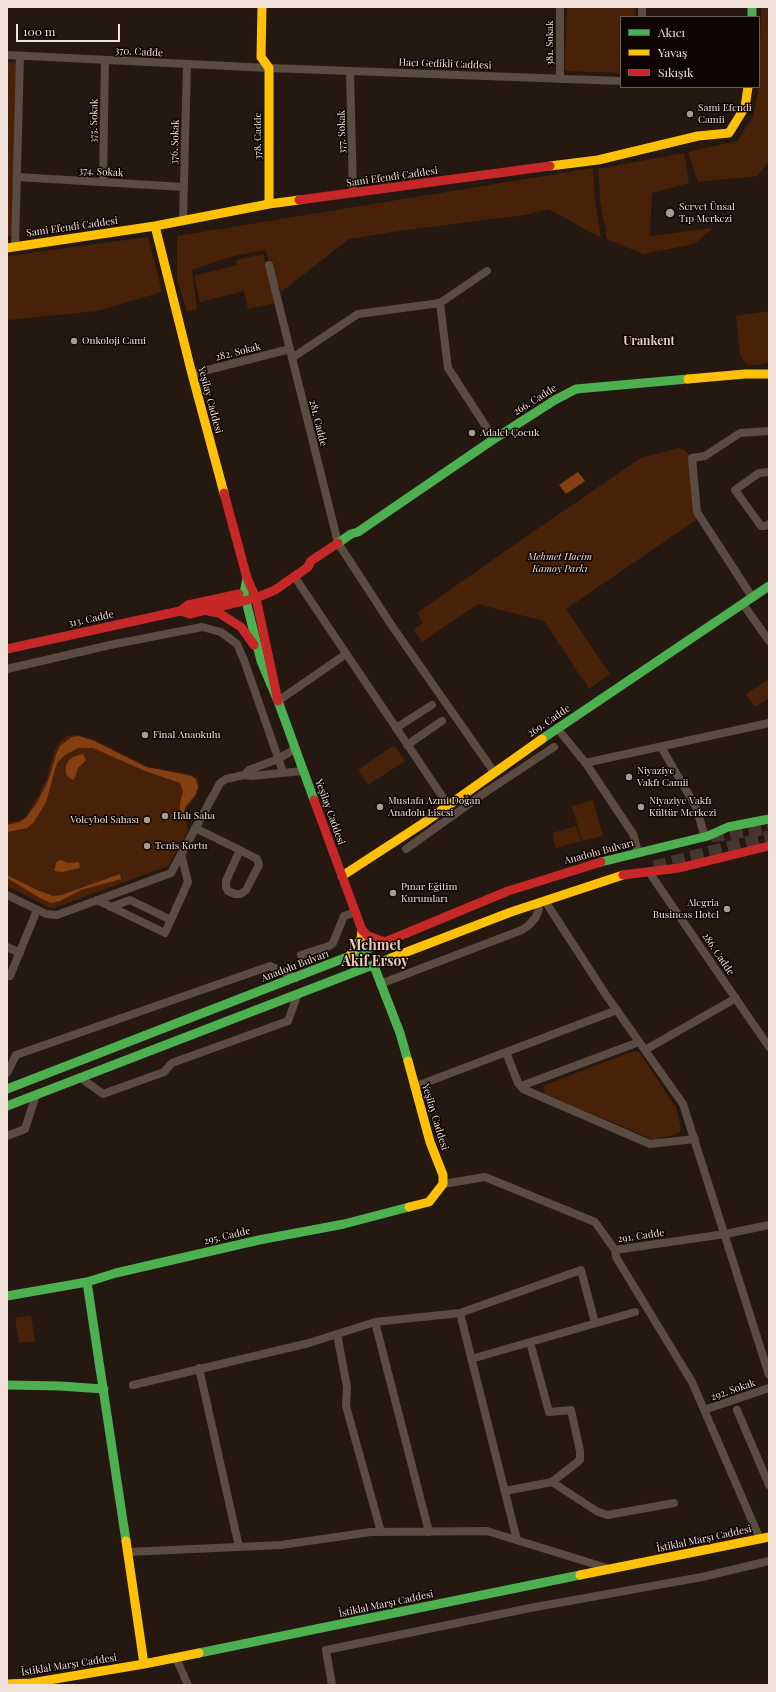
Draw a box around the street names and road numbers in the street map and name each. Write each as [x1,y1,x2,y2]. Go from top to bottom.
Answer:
street label: 381. Sokak [544,20,556,66]
street label: 370. Cadde [115,45,163,59]
street label: Hacı Gedikli Caddesi [398,56,492,72]
street label: 375. Sokak [88,99,100,143]
street label: 377. Sokak [336,110,348,154]
street label: 378. Cadde [252,112,264,160]
street label: 376. Sokak [168,119,182,165]
street label: 374. Sokak [78,165,124,179]
street label: Sami Efendi Caddesi [346,165,438,189]
street label: Sami Efendi Caddesi [26,215,118,239]
street label: 282. Sokak [214,341,262,363]
street label: Yeşilay Caddesi [195,365,225,435]
street label: 266. Cadde [511,382,559,418]
street label: 281. Cadde [306,399,330,447]
street label: 313. Cadde [67,608,115,630]
street label: 269. Cadde [525,702,573,740]
street label: Yeşilay Caddesi [313,778,347,846]
street label: Anadolu Bulvarı [563,837,635,867]
street label: 286. Cadde [699,930,737,978]
street label: Anadolu Bulvarı [259,948,331,984]
street label: Yeşilay Caddesi [419,1082,451,1152]
street label: 295. Cadde [202,1225,252,1247]
street label: 291. Cadde [617,1227,665,1245]
street label: 292. Sokak [709,1377,757,1403]
street label: İstiklal Marşı Caddesi [656,1523,752,1555]
street label: İstiklal Marşı Caddesi [338,1588,434,1620]
street label: İstiklal Marşı Caddesi [20,1652,118,1678]

